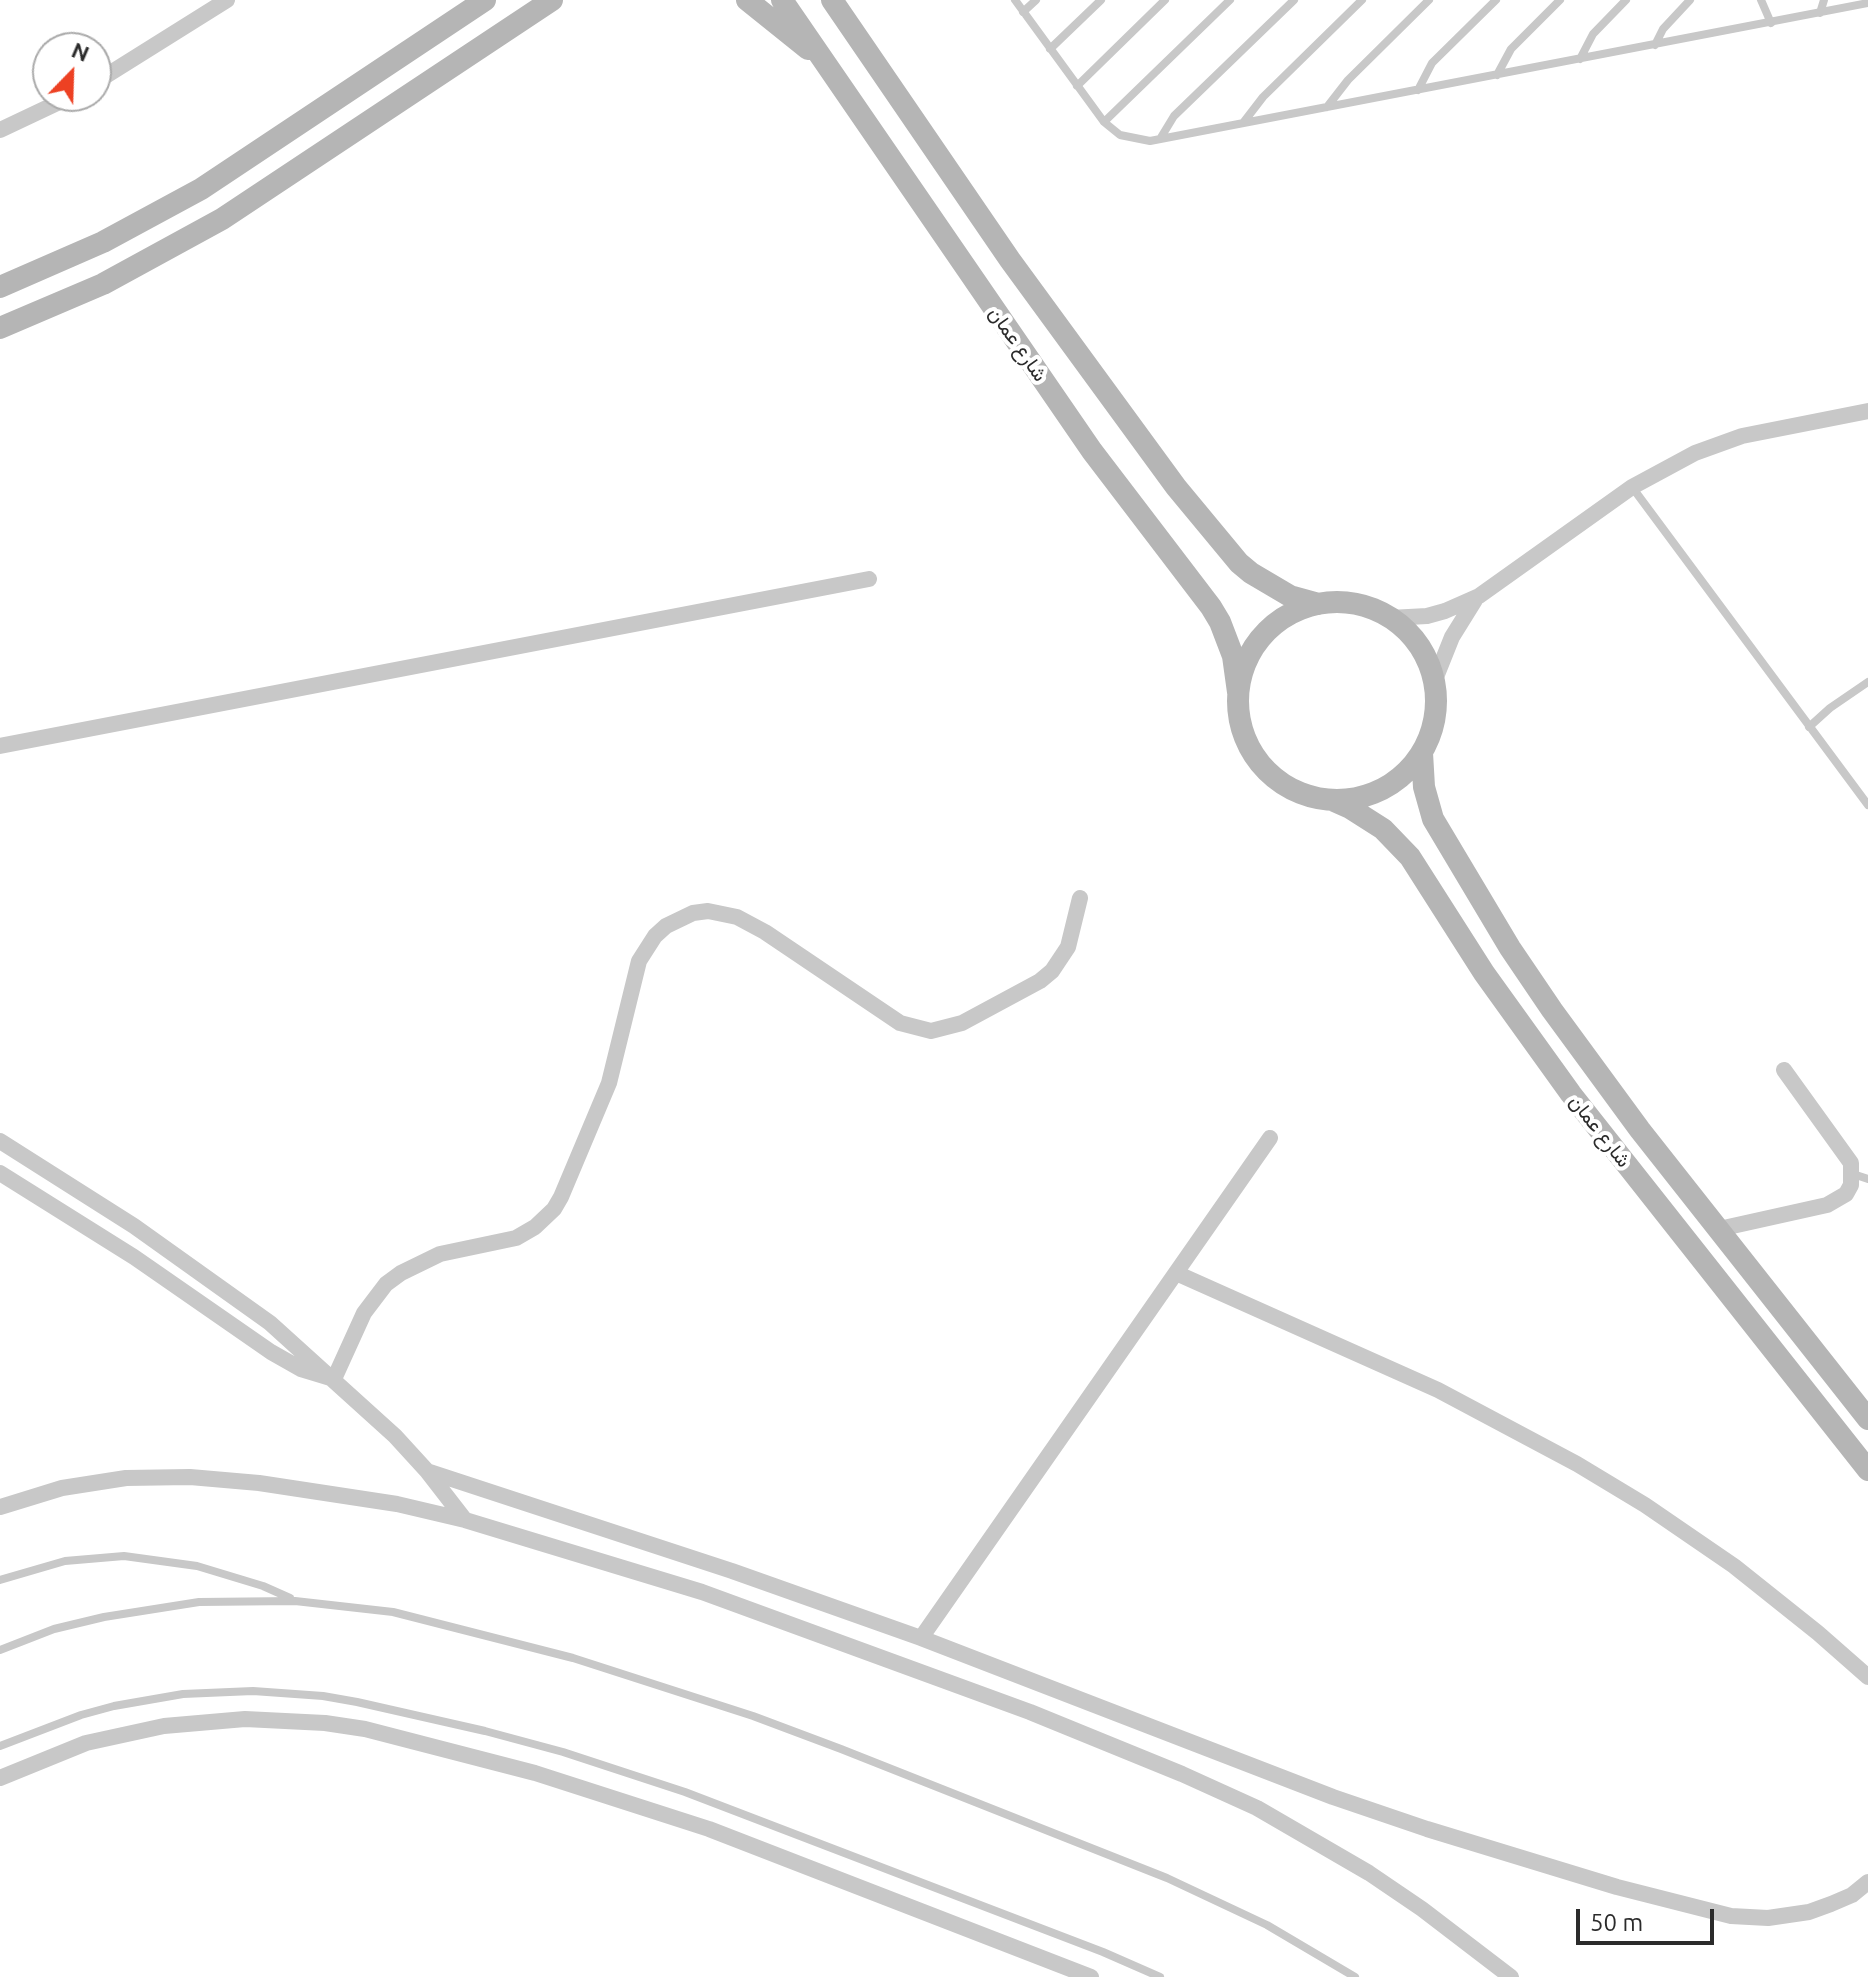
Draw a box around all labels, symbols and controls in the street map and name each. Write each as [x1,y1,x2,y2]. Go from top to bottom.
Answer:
north arrow [32,32,112,112]
text: N [68,37,93,66]
street label: شارع عمان [984,302,1052,386]
street label: شارع عمان [1564,1090,1636,1172]
scale bar [1580,1893,1718,1943]
text: 50 m [1590,1909,1643,1936]

